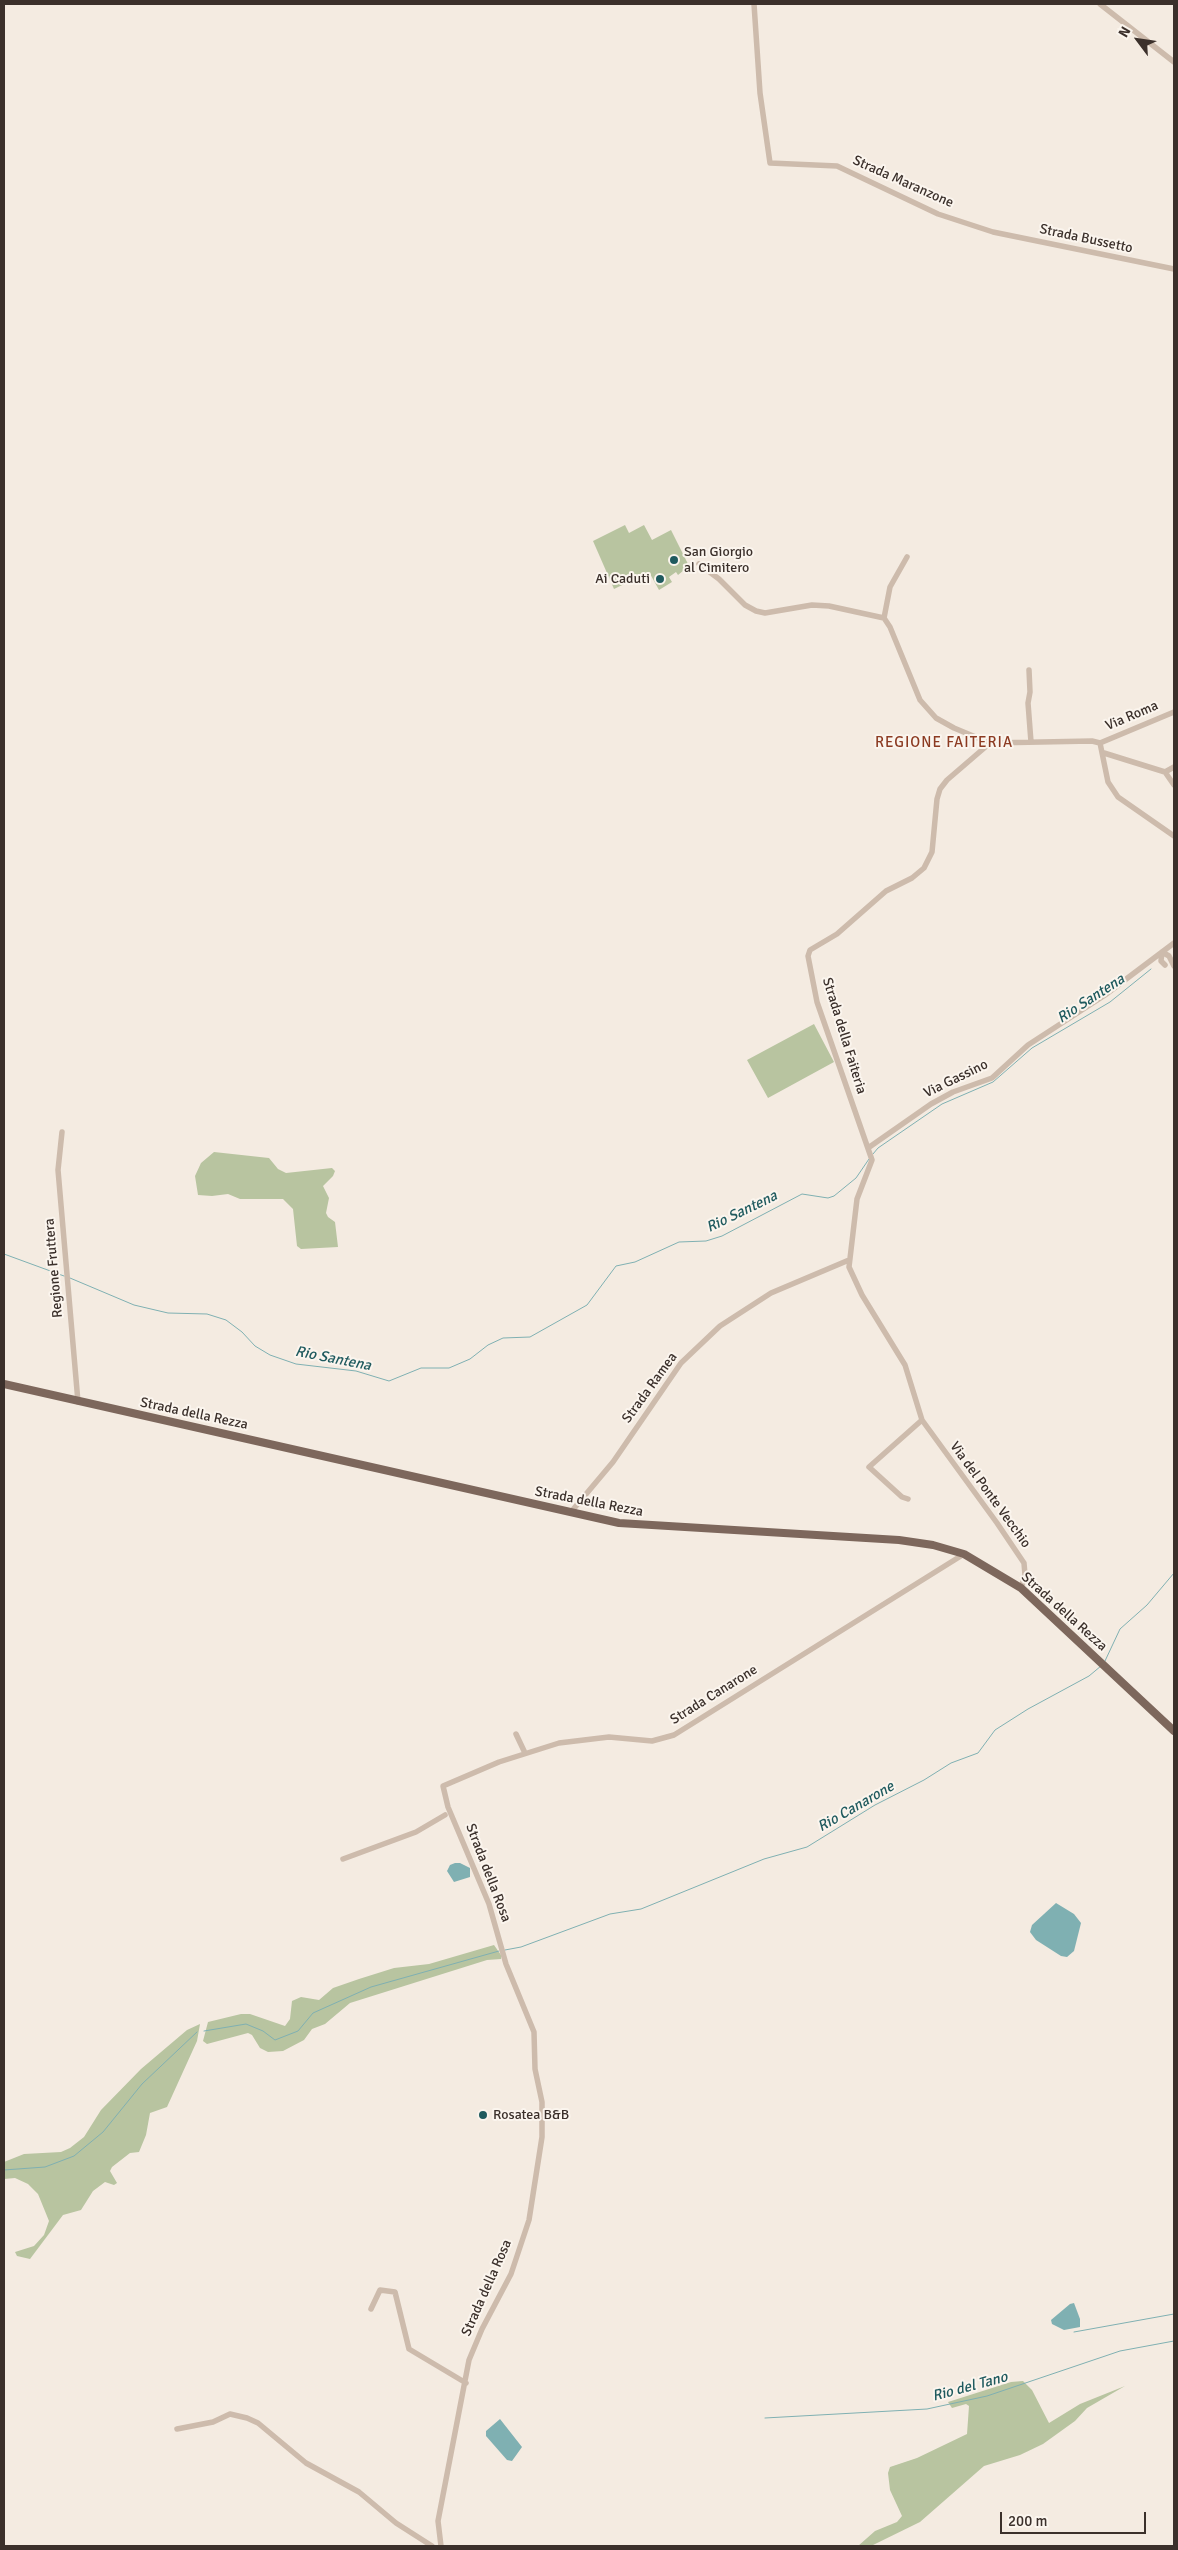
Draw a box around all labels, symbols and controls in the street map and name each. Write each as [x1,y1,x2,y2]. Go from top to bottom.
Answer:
north arrow [1113,15,1163,65]
text: N [1115,23,1135,41]
street label: Strada Maranzone [850,152,956,212]
street label: Strada Bussetto [1038,221,1134,257]
place label: San Giorgio al Cimitero [684,544,753,576]
marker: San Giorgio al Cimitero [668,554,680,566]
place label: Ai Caduti [595,571,650,587]
marker: Ai Caduti [654,573,666,585]
street label: Via Roma [1103,697,1161,735]
district label: REGIONE FAITERIA [873,734,1015,752]
water label: Rio Santena [1054,971,1128,1027]
street label: Strada della Faiteria [818,976,870,1096]
street label: Via Gassino [921,1056,991,1102]
water label: Rio Santena [704,1187,780,1237]
street label: Regione Fruttera [41,1217,67,1319]
water label: Rio Santena [294,1343,372,1375]
street label: Strada Ramea [619,1349,681,1427]
street label: Strada della Rezza [139,1394,249,1434]
street label: Via del Ponte Vecchio [946,1439,1034,1551]
street label: Strada della Rezza [533,1483,645,1521]
street label: Strada della Rezza [1018,1569,1110,1655]
street label: Strada Canarone [667,1662,761,1728]
water label: Rio Canarone [815,1778,897,1836]
street label: Strada della Rosa [462,1822,514,1924]
place label: Rosatea B&B [493,2107,569,2123]
marker: Rosatea B&B [477,2109,489,2121]
street label: Strada della Rosa [458,2237,516,2339]
water label: Rio del Tano [930,2368,1010,2406]
scale bar [1003,2502,1149,2534]
text: 200 m [1008,2512,1048,2530]

